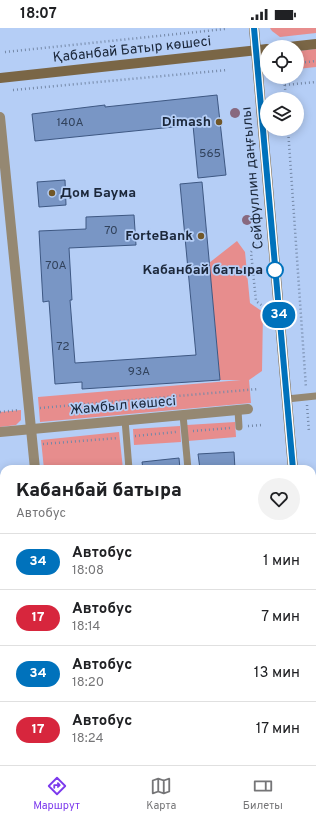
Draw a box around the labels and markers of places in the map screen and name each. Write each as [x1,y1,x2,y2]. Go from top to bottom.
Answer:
place label: Dimash [162,114,211,131]
marker: Dimash [214,117,224,127]
place label: Дом Баума [60,185,136,202]
marker: Дом Баума [47,188,57,198]
place label: ForteBank [125,228,193,245]
marker: ForteBank [196,231,206,241]
marker: Кабанбай батыра [266,261,284,279]
place label: Кабанбай батыра [142,262,263,279]

